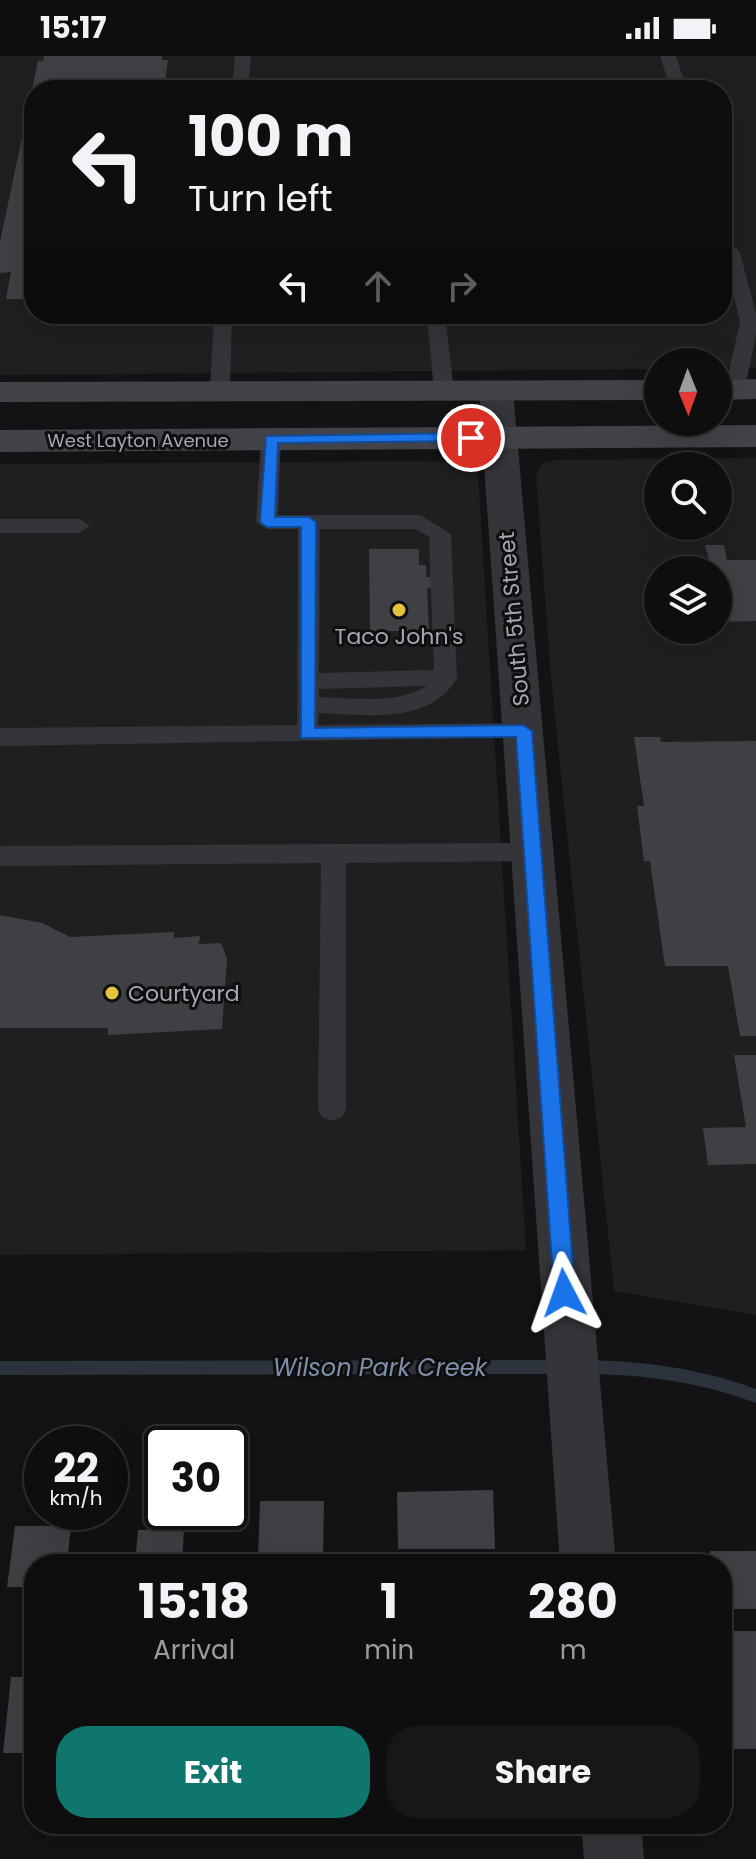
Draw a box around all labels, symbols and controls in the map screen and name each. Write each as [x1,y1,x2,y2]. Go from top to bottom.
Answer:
text: 15:17 [40,6,107,49]
text: 100 m [188,97,353,176]
icon: left [56,112,160,216]
text: Turn left [188,173,333,224]
icon: left [272,264,316,308]
icon: ahead [356,264,400,308]
icon: right [440,264,484,308]
north arrow [644,348,732,436]
map controls [644,348,732,644]
pin [437,404,505,472]
icon: arrive [449,416,493,460]
street label: West Layton Avenue [47,428,229,453]
button: search [644,452,732,540]
street label: South 5th Street [491,530,537,708]
button: layers [644,556,732,644]
marker: Taco John's [390,601,408,619]
place label: Taco John's [335,621,463,652]
place label: Courtyard [128,978,240,1009]
marker: Courtyard [103,984,121,1002]
position arrow [522,1251,606,1335]
water label: Wilson Park Creek [273,1351,489,1384]
speed limit sign: 30 [144,1426,248,1530]
text: 22 [53,1440,99,1496]
text: km/h [49,1484,103,1512]
text: 15:18 [138,1568,250,1635]
text: 1 [380,1568,398,1635]
text: 280 [528,1568,618,1635]
text: Arrival [153,1632,235,1668]
text: min [364,1632,414,1668]
text: m [560,1632,586,1668]
button: Exit [56,1726,370,1818]
button: Share [386,1726,700,1818]

